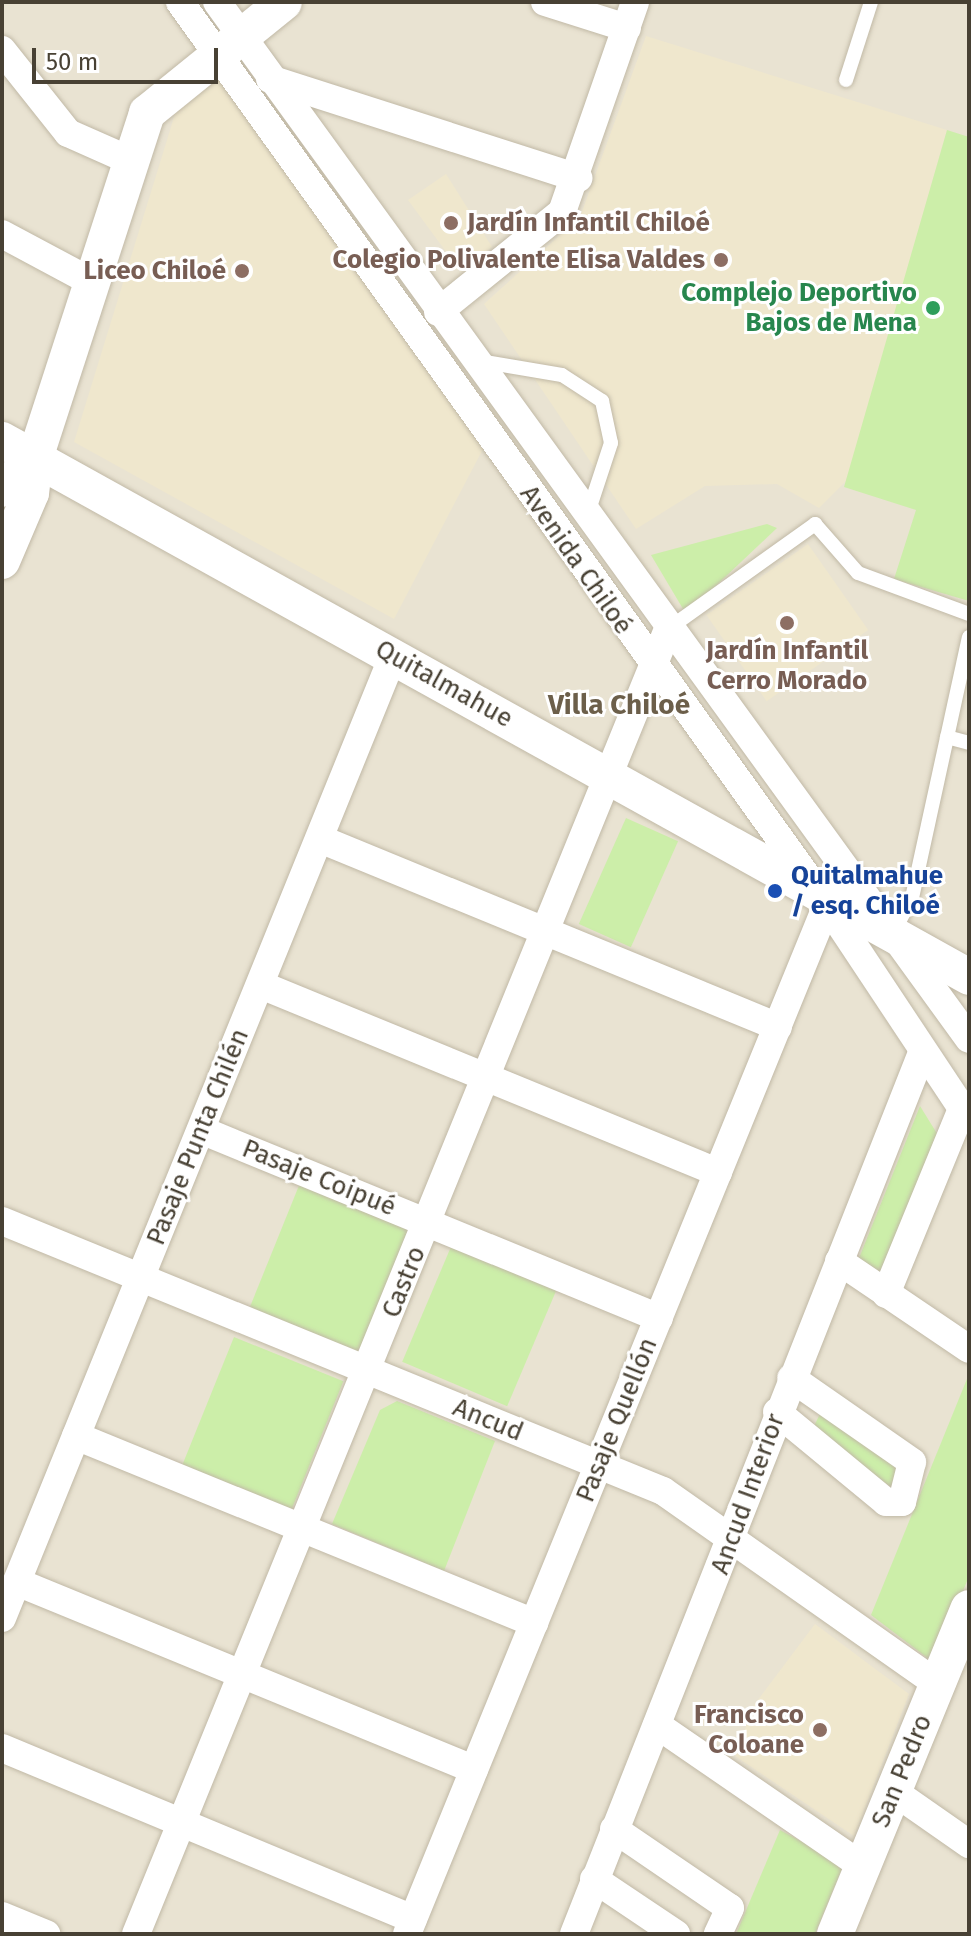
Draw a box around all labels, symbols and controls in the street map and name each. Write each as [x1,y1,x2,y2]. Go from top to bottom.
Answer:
scale bar [36,32,222,82]
text: 50 m [46,48,98,76]
place label: Jardín Infantil Chiloé [467,207,710,239]
marker: Jardín Infantil Chiloé [442,214,460,232]
place label: Colegio Polivalente Elisa Valdes [333,244,705,276]
marker: Colegio Polivalente Elisa Valdes [712,251,730,269]
place label: Liceo Chiloé [84,255,226,287]
marker: Liceo Chiloé [233,262,251,280]
place label: Complejo Deportivo Bajos de Mena [681,277,917,338]
marker: Complejo Deportivo Bajos de Mena [924,299,942,317]
street label: Avenida Chiloé [513,480,639,640]
marker: Jardín Infantil Cerro Morado [778,614,796,632]
street label: Quitalmahue [370,633,518,735]
place label: Jardín Infantil Cerro Morado [706,635,868,696]
district label: Villa Chiloé [548,688,690,722]
place label: Quitalmahue / esq. Chiloé [791,860,943,922]
marker: Quitalmahue / esq. Chiloé [766,882,784,900]
street label: Pasaje Punta Chilén [140,1024,256,1250]
street label: Pasaje Coipué [238,1133,400,1223]
street label: Castro [376,1242,432,1322]
street label: Pasaje Quellón [570,1333,664,1507]
street label: Ancud [448,1392,528,1448]
street label: Ancud Interior [705,1409,791,1579]
place label: Francisco Coloane [694,1699,804,1760]
street label: San Pedro [865,1710,939,1832]
marker: Francisco Coloane [811,1721,829,1739]

